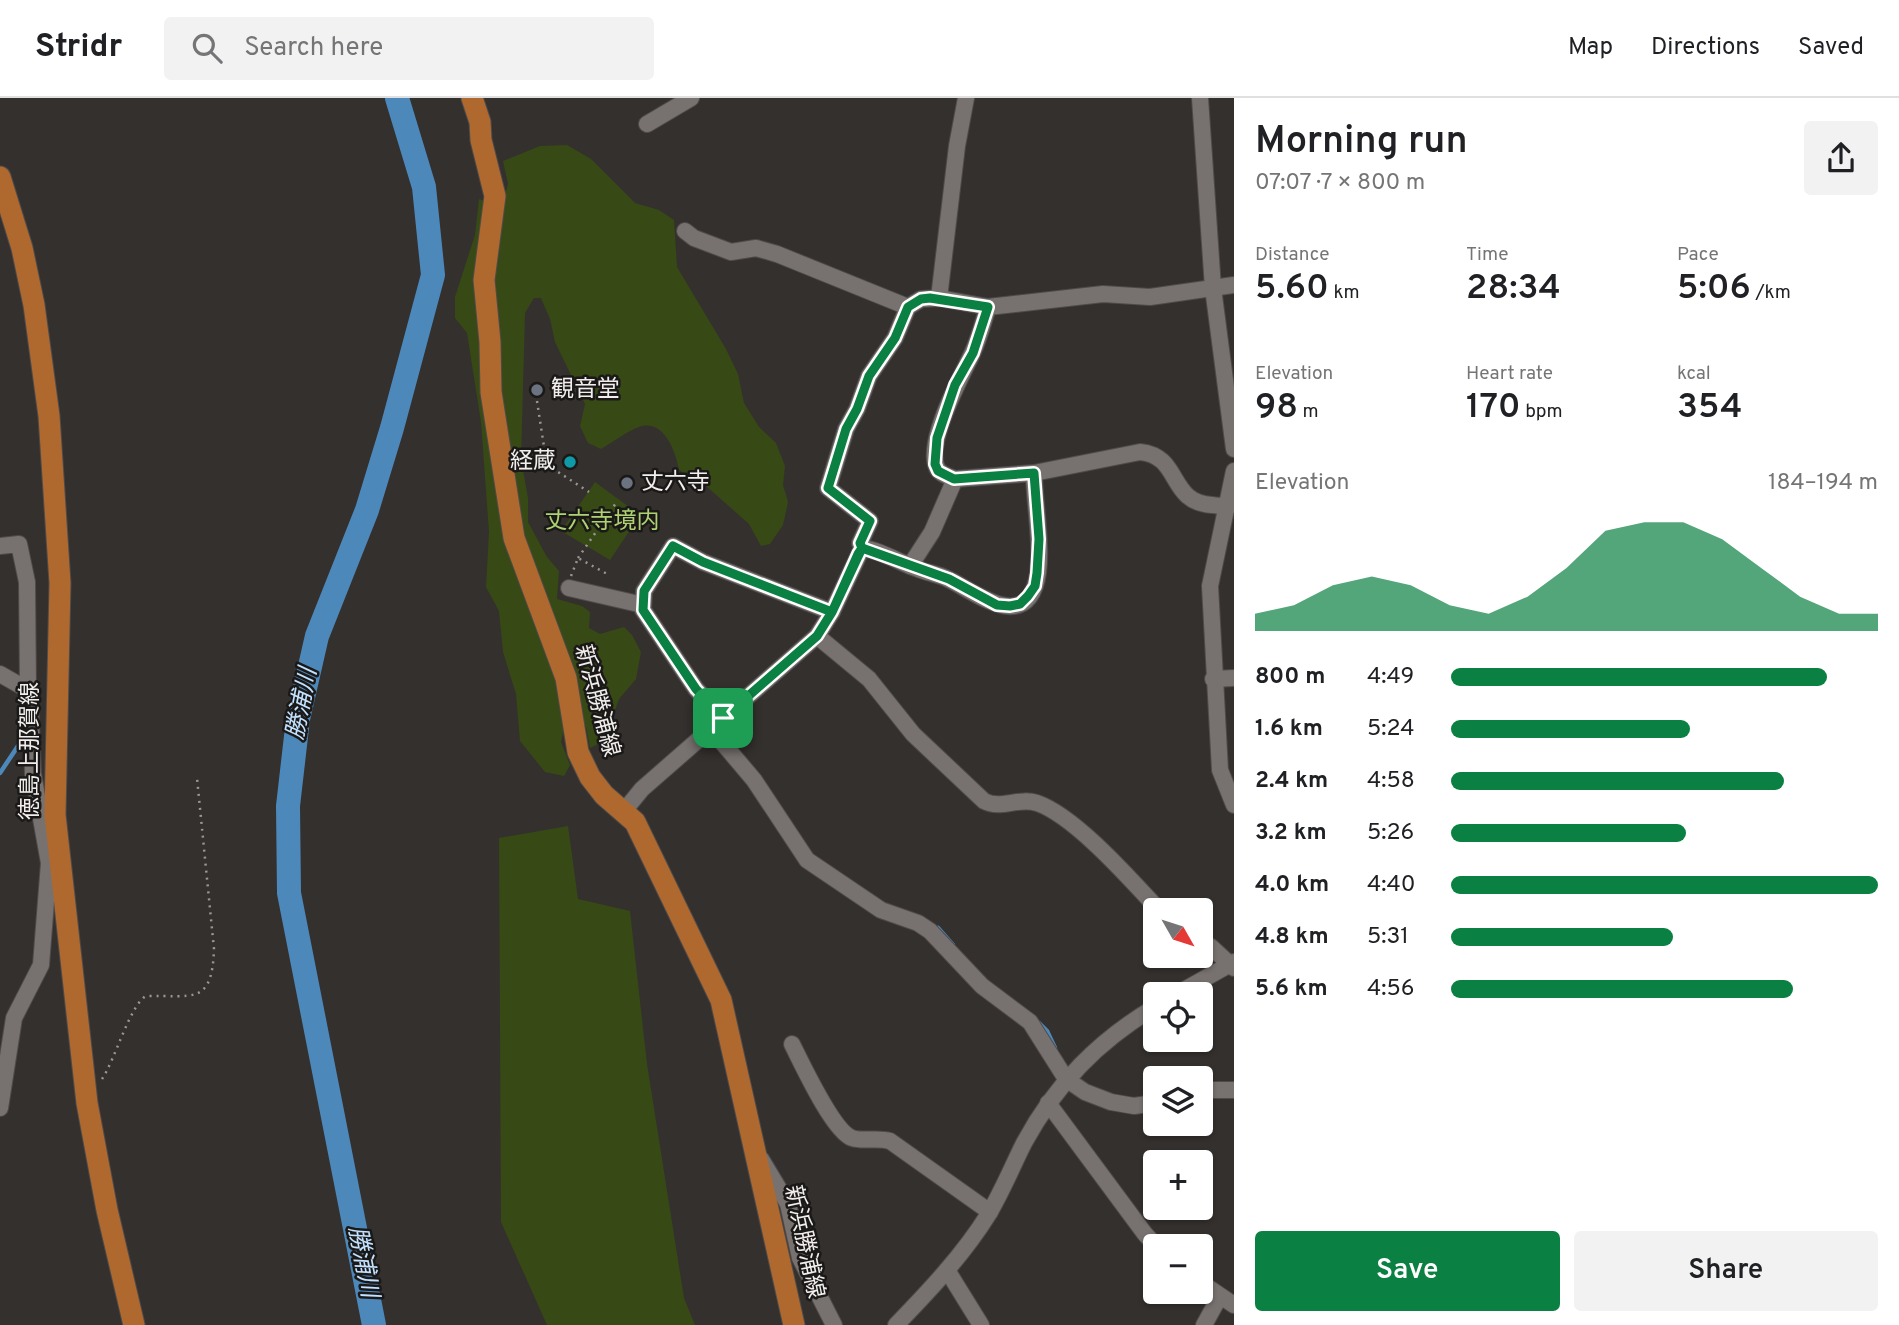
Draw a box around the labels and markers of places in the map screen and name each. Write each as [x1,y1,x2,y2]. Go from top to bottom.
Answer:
place label: 観音堂 [551,376,620,405]
marker: 観音堂 [529,382,545,398]
place label: 経蔵 [510,448,556,477]
marker: 経蔵 [562,454,578,470]
place label: 丈六寺 [641,469,710,498]
marker: 丈六寺 [619,475,635,491]
pin [693,688,753,748]

